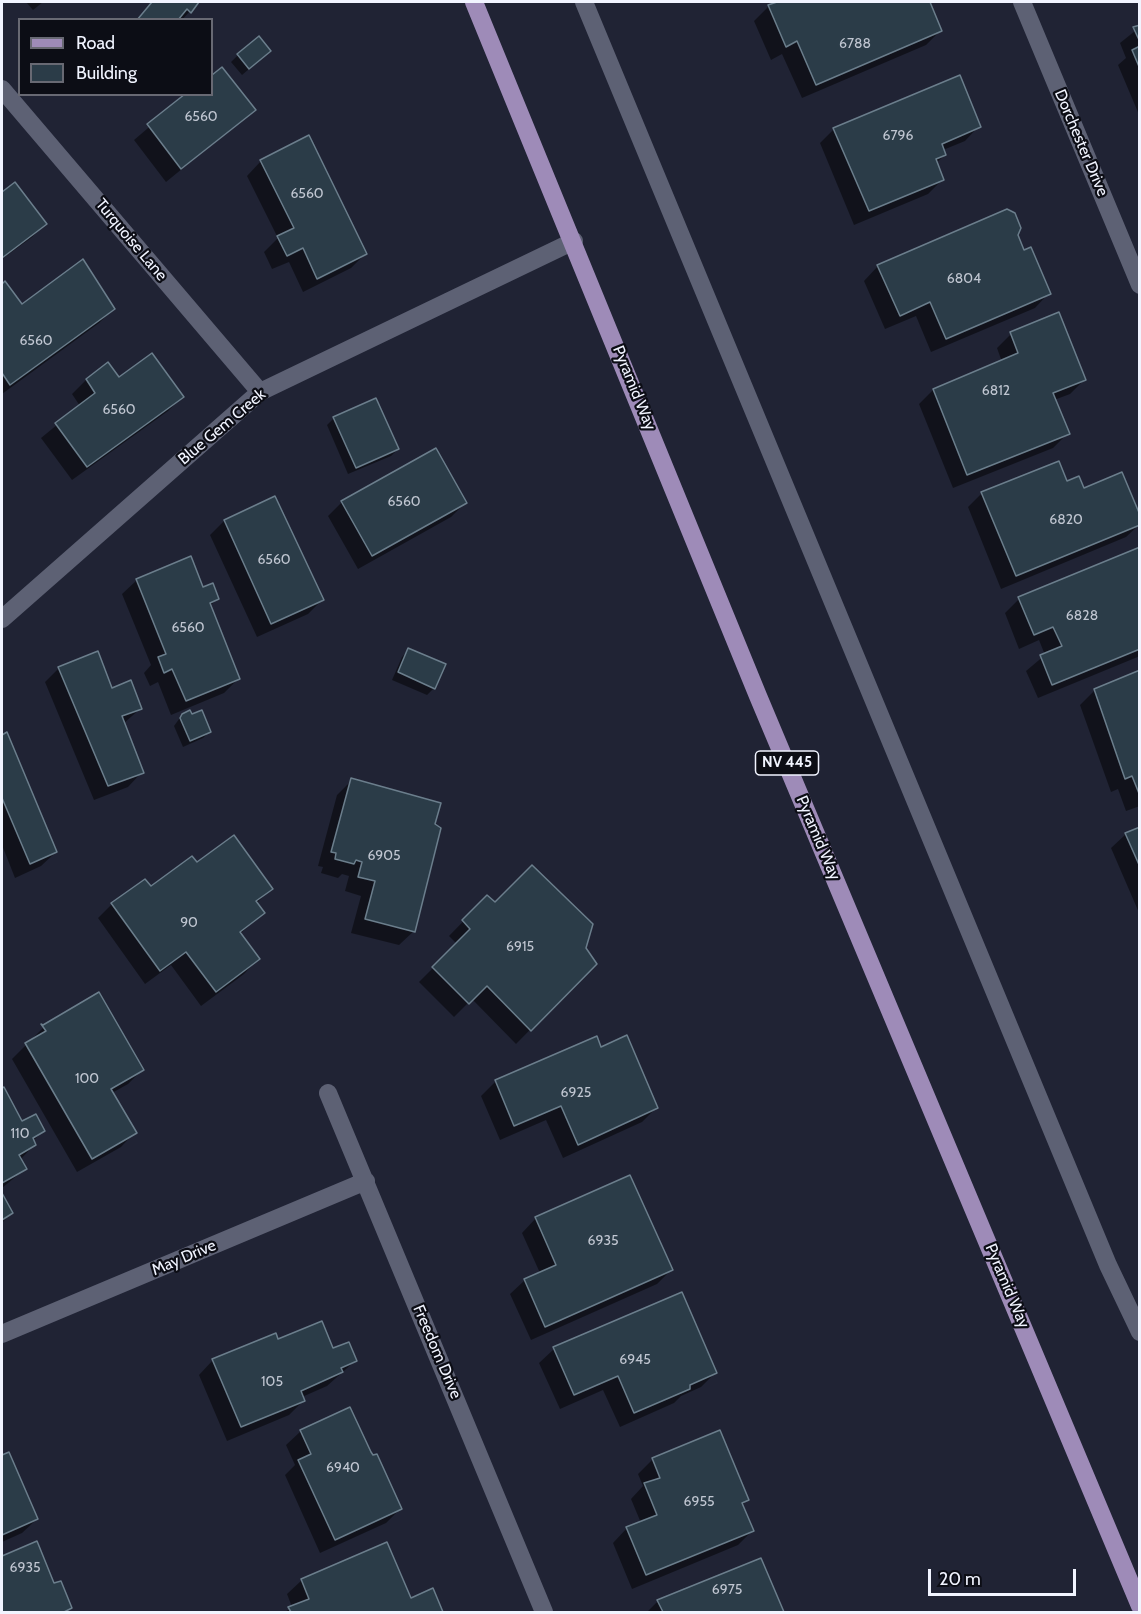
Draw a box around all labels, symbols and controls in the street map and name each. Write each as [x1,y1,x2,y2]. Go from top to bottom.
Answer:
legend [18,18,213,96]
text: Road [76,32,115,54]
house number: 6788 [839,36,871,52]
text: Building [76,62,137,84]
street label: Dorchester Drive [1050,87,1112,199]
house number: 6560 [184,109,218,125]
house number: 6796 [883,128,913,144]
house number: 6560 [290,186,324,202]
street label: Turquoise Lane [91,195,171,285]
house number: 6804 [947,271,981,287]
house number: 6560 [19,333,53,349]
street label: Pyramid Way [608,343,660,433]
house number: 6812 [982,383,1010,399]
street label: Blue Gem Creek [174,385,270,469]
house number: 6560 [102,402,136,418]
house number: 6560 [387,494,421,510]
house number: 6820 [1049,512,1083,528]
house number: 6560 [257,552,291,568]
house number: 6828 [1066,608,1098,624]
house number: 6560 [171,620,205,636]
road number: NV 445 [756,751,818,775]
street label: Pyramid Way [792,793,844,883]
house number: 6905 [367,848,401,864]
house number: 90 [180,915,198,931]
house number: 6915 [506,939,534,955]
house number: 100 [75,1071,99,1087]
house number: 6925 [561,1085,591,1101]
house number: 110 [11,1126,29,1142]
house number: 6935 [587,1233,619,1249]
street label: May Drive [149,1236,219,1280]
street label: Pyramid Way [981,1241,1033,1331]
street label: Freedom Drive [409,1302,465,1402]
house number: 6945 [619,1352,651,1368]
house number: 105 [261,1374,283,1390]
house number: 6940 [326,1460,360,1476]
house number: 6955 [683,1494,715,1510]
scale bar [931,1557,1080,1595]
house number: 6935 [9,1560,41,1576]
text: 20 m [939,1568,981,1590]
house number: 6975 [712,1582,742,1598]

